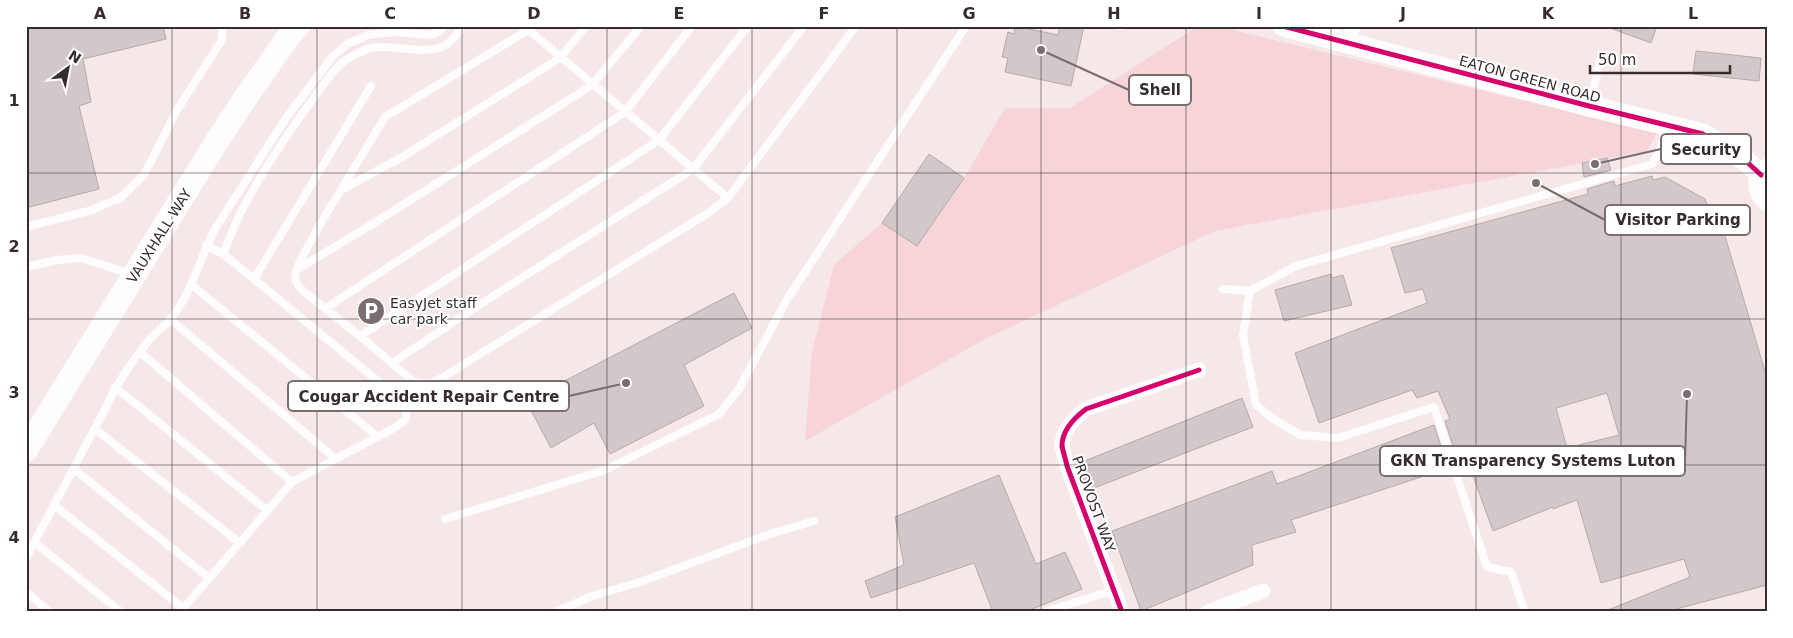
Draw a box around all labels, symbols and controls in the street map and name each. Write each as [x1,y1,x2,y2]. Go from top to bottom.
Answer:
text: A [94,4,107,23]
text: B [239,4,251,23]
text: C [384,4,396,23]
text: D [527,4,541,23]
text: E [674,4,684,23]
text: F [819,4,829,23]
text: G [962,4,976,23]
text: H [1107,4,1121,23]
text: I [1256,4,1262,23]
text: J [1399,4,1406,23]
text: K [1542,4,1555,23]
text: L [1688,4,1698,23]
north arrow [42,42,92,92]
scale bar [1590,42,1730,74]
text: N [66,47,84,67]
text: 50 m [1598,51,1636,69]
street label: EATON GREEN ROAD [1457,52,1603,106]
callout: Shell [1129,75,1191,105]
text: Shell [1139,81,1181,99]
text: 1 [8,91,20,110]
callout: Security [1661,134,1751,164]
text: Security [1671,141,1741,159]
street label: VAUXHALL WAY [124,185,195,286]
callout: Visitor Parking [1605,205,1750,235]
text: Visitor Parking [1615,211,1741,229]
text: 2 [8,237,20,256]
place label: EasyJet staff car park [390,295,477,327]
parking icon: EasyJet staff car park [356,296,386,326]
callout: Cougar Accident Repair Centre [288,381,569,411]
text: 3 [8,383,20,402]
text: Cougar Accident Repair Centre [299,388,559,406]
callout: GKN Transparency Systems Luton [1380,446,1685,476]
text: GKN Transparency Systems Luton [1390,452,1676,470]
street label: PROVOST WAY [1069,454,1119,555]
text: 4 [8,528,20,547]

